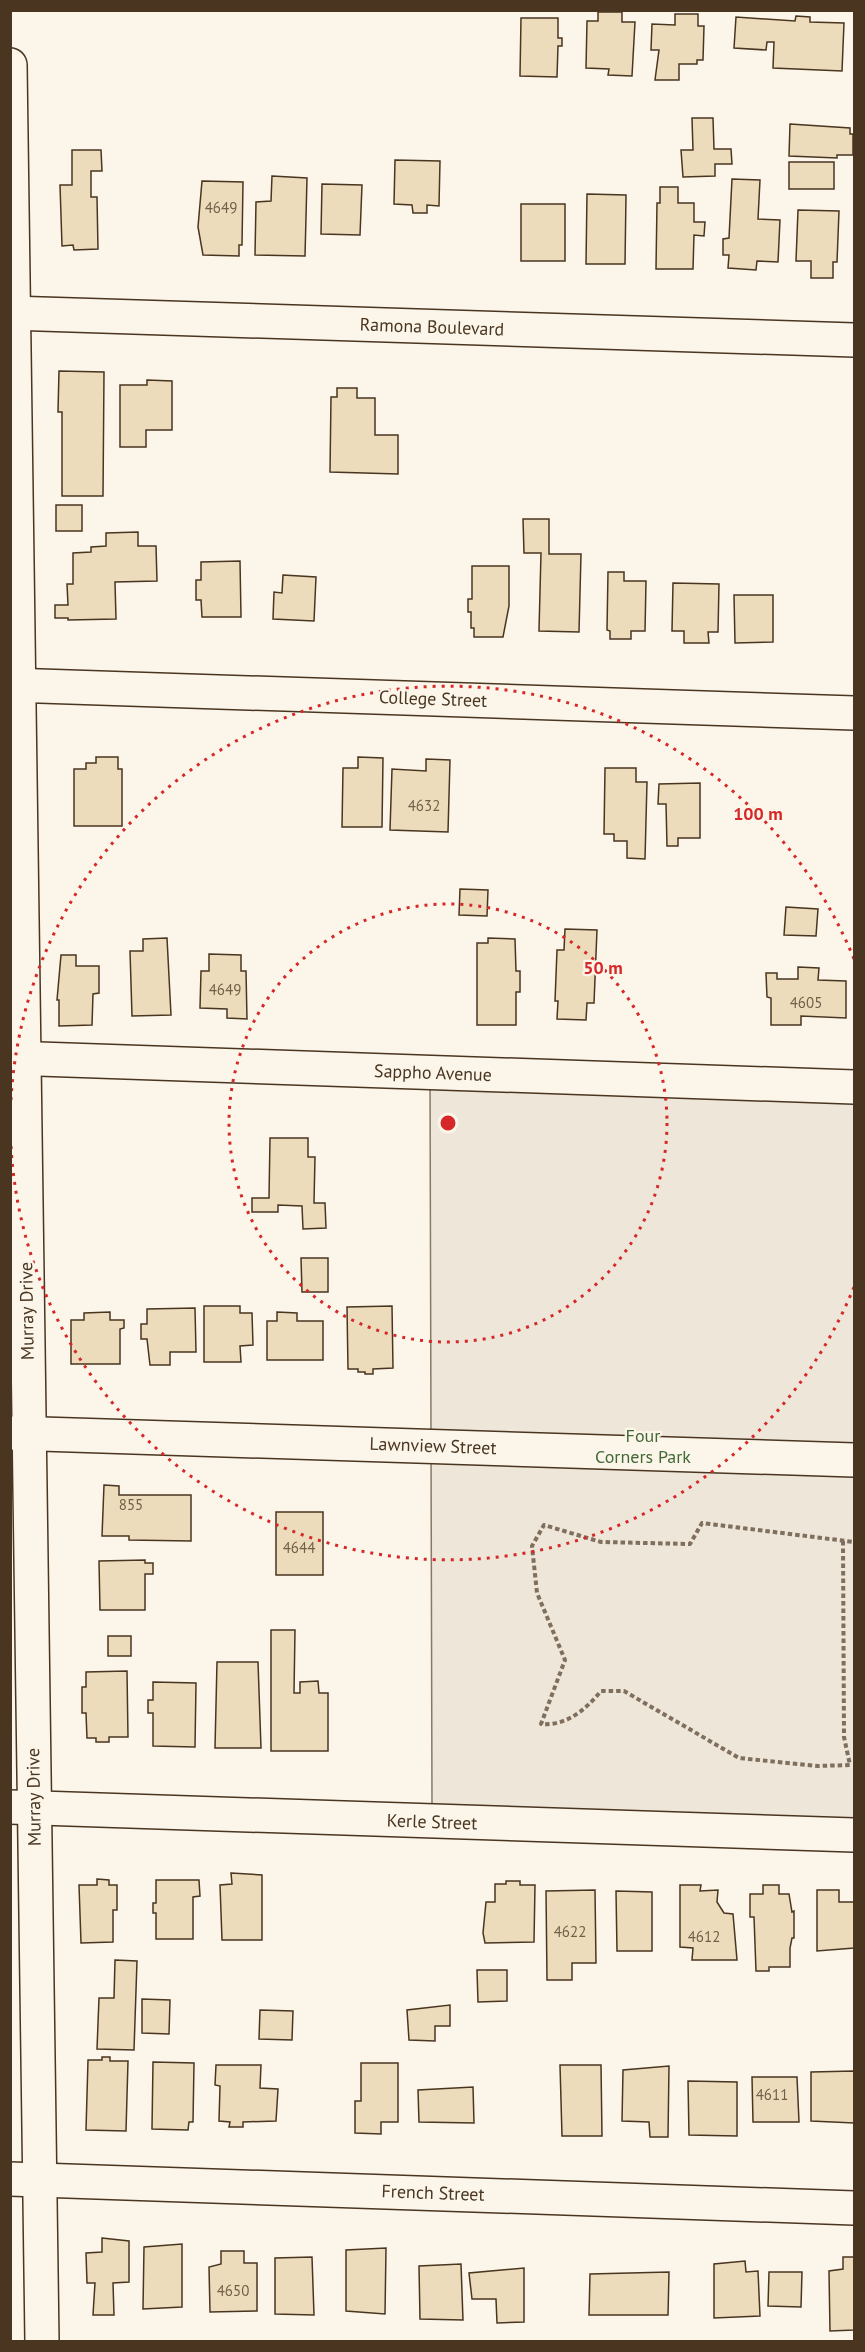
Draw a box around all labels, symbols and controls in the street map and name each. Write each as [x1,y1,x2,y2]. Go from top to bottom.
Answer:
house number: 4649 [205,198,237,217]
street label: Ramona Boulevard [359,312,505,341]
street label: College Street [378,685,488,712]
house number: 4632 [408,796,440,815]
text: 100 m [733,802,783,825]
text: 50 m [583,956,623,979]
house number: 4649 [209,980,241,999]
house number: 4605 [790,993,822,1012]
street label: Sappho Avenue [374,1059,492,1086]
centre of rings [438,1113,458,1133]
street label: Murray Drive [14,1262,39,1360]
park label: Four Corners Park [595,1424,691,1468]
street label: Lawnview Street [369,1432,497,1459]
house number: 855 [119,1495,143,1514]
house number: 4644 [283,1538,315,1557]
street label: Murray Drive [21,1748,46,1846]
street label: Kerle Street [386,1808,478,1835]
house number: 4622 [554,1922,586,1941]
house number: 4612 [688,1927,720,1946]
house number: 4611 [756,2085,788,2104]
street label: French Street [381,2179,485,2206]
house number: 4650 [217,2281,249,2300]

